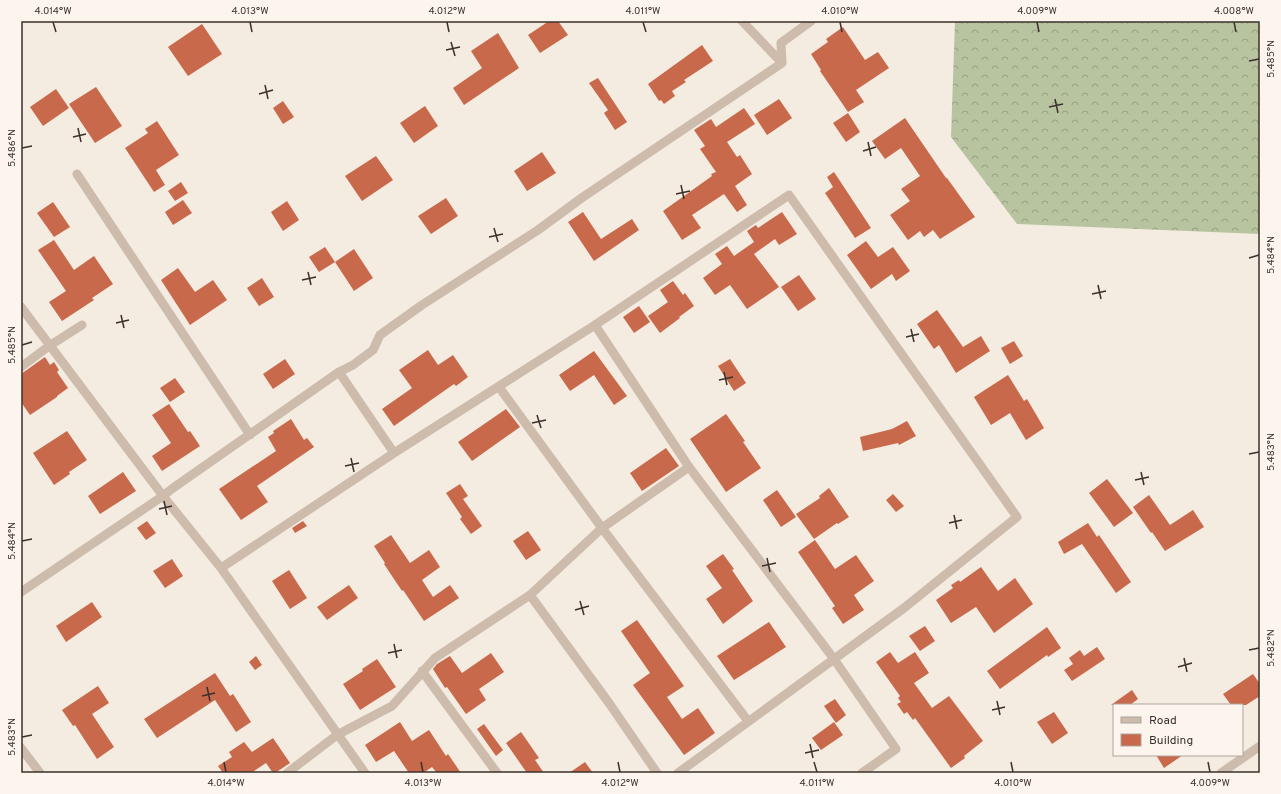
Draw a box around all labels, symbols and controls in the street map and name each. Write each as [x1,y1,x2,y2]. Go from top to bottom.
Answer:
text: 4.014°W [34,5,72,18]
text: 4.013°W [231,5,269,18]
text: 4.012°W [428,5,466,18]
text: 4.011°W [626,5,660,18]
text: 4.010°W [821,5,859,18]
text: 4.009°W [1017,5,1057,18]
text: 4.008°W [1214,5,1254,18]
text: 5.485°N [1265,40,1278,78]
text: 5.486°N [6,129,19,167]
text: 5.484°N [1265,236,1278,274]
text: 5.485°N [6,326,19,364]
text: 5.483°N [1265,433,1278,471]
text: 5.484°N [6,522,19,560]
text: 5.482°N [1265,629,1278,667]
legend [1113,704,1243,756]
text: Road [1149,713,1177,729]
text: 5.483°N [6,718,19,756]
text: Building [1149,733,1193,749]
text: 4.014°W [207,777,245,790]
text: 4.013°W [404,777,442,790]
text: 4.012°W [601,777,639,790]
text: 4.011°W [800,777,834,790]
text: 4.010°W [994,777,1032,790]
text: 4.009°W [1190,777,1230,790]

